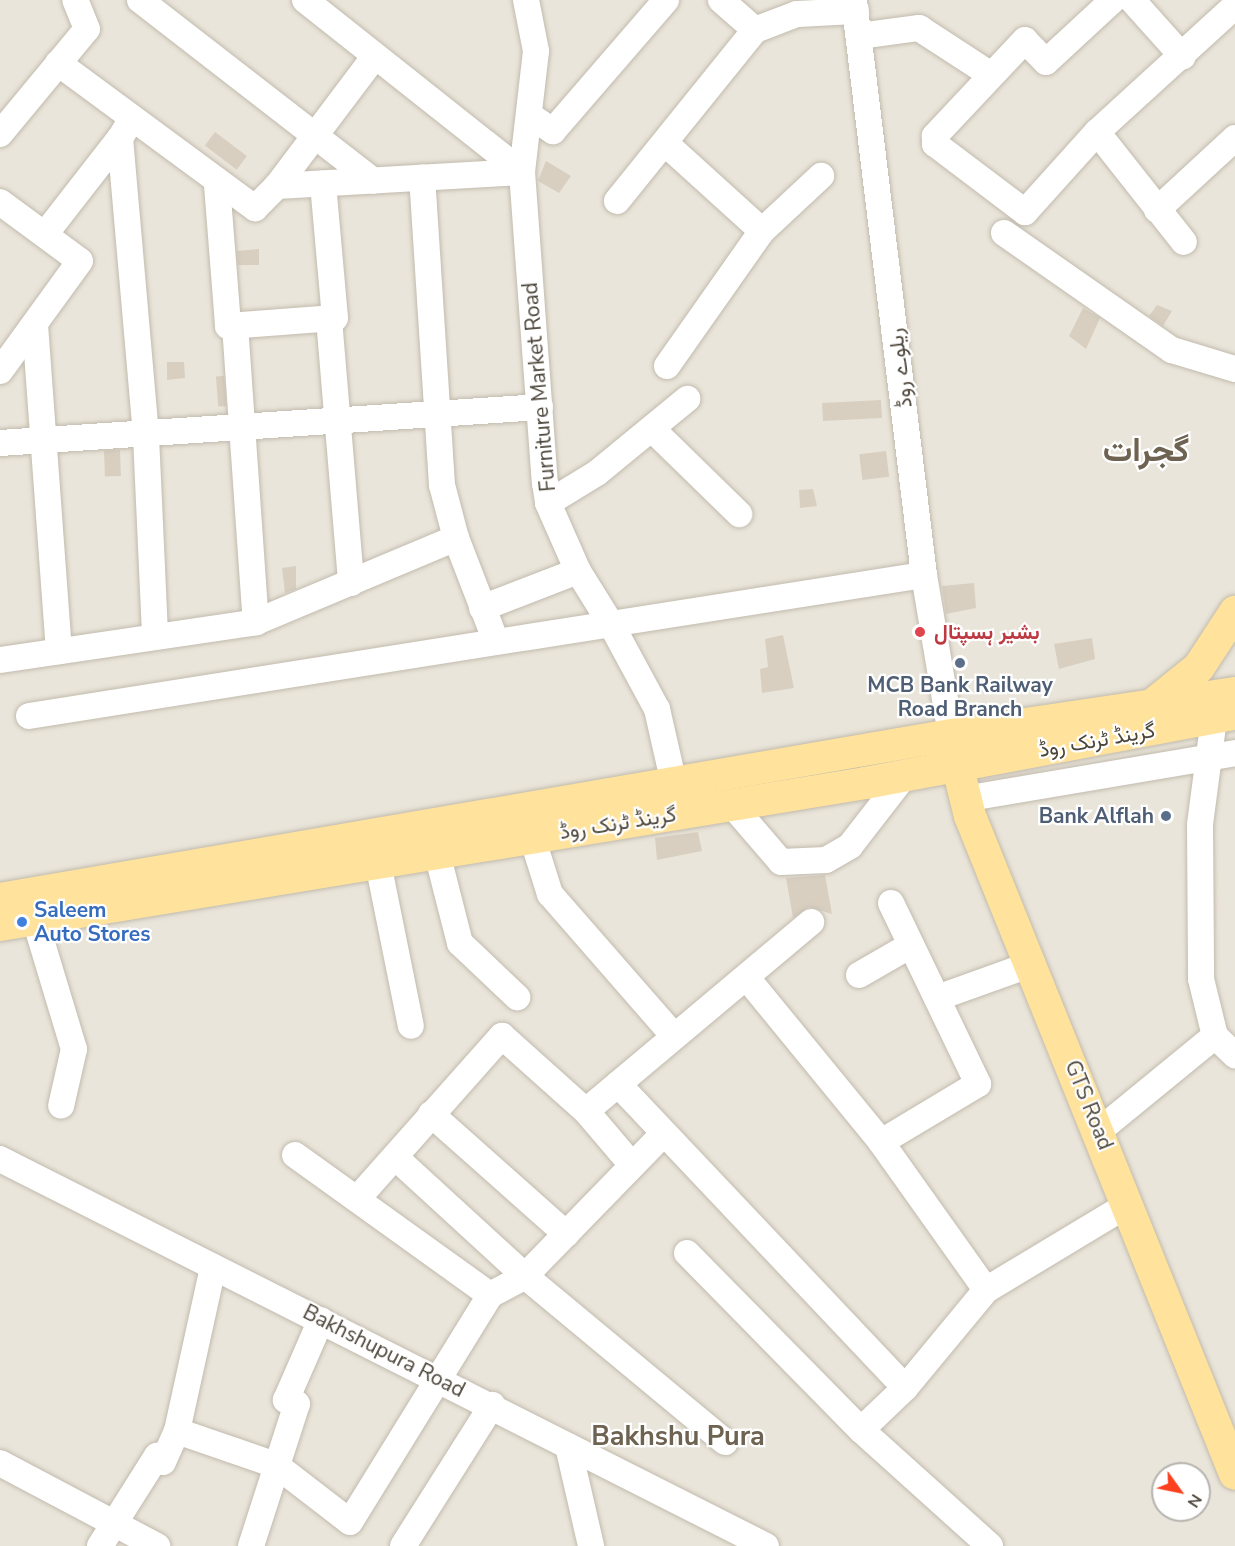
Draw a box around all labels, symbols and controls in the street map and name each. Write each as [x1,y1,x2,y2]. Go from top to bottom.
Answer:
street label: Furniture Market Road [517,281,561,493]
street label: ریلوے روڈ [883,327,917,409]
district label: گجرات [1103,431,1189,471]
place label: بشیر ہسپتال [934,619,1040,645]
marker: بشیر ہسپتال [911,623,929,641]
marker: MCB Bank Railway Road Branch [953,656,967,670]
place label: MCB Bank Railway Road Branch [867,672,1053,722]
street label: گرینڈ ٹرنک روڈ [1037,717,1157,763]
street label: گرینڈ ٹرنک روڈ [558,801,678,845]
place label: Bank Alflah [1039,803,1154,829]
marker: Bank Alflah [1159,809,1173,823]
place label: Saleem Auto Stores [34,897,150,947]
marker: Saleem Auto Stores [15,915,29,929]
street label: GTS Road [1060,1057,1118,1153]
street label: Bakhshupura Road [299,1299,469,1403]
district label: Bakhshu Pura [591,1421,765,1453]
north arrow [1151,1462,1211,1522]
text: N [1182,1490,1207,1512]

